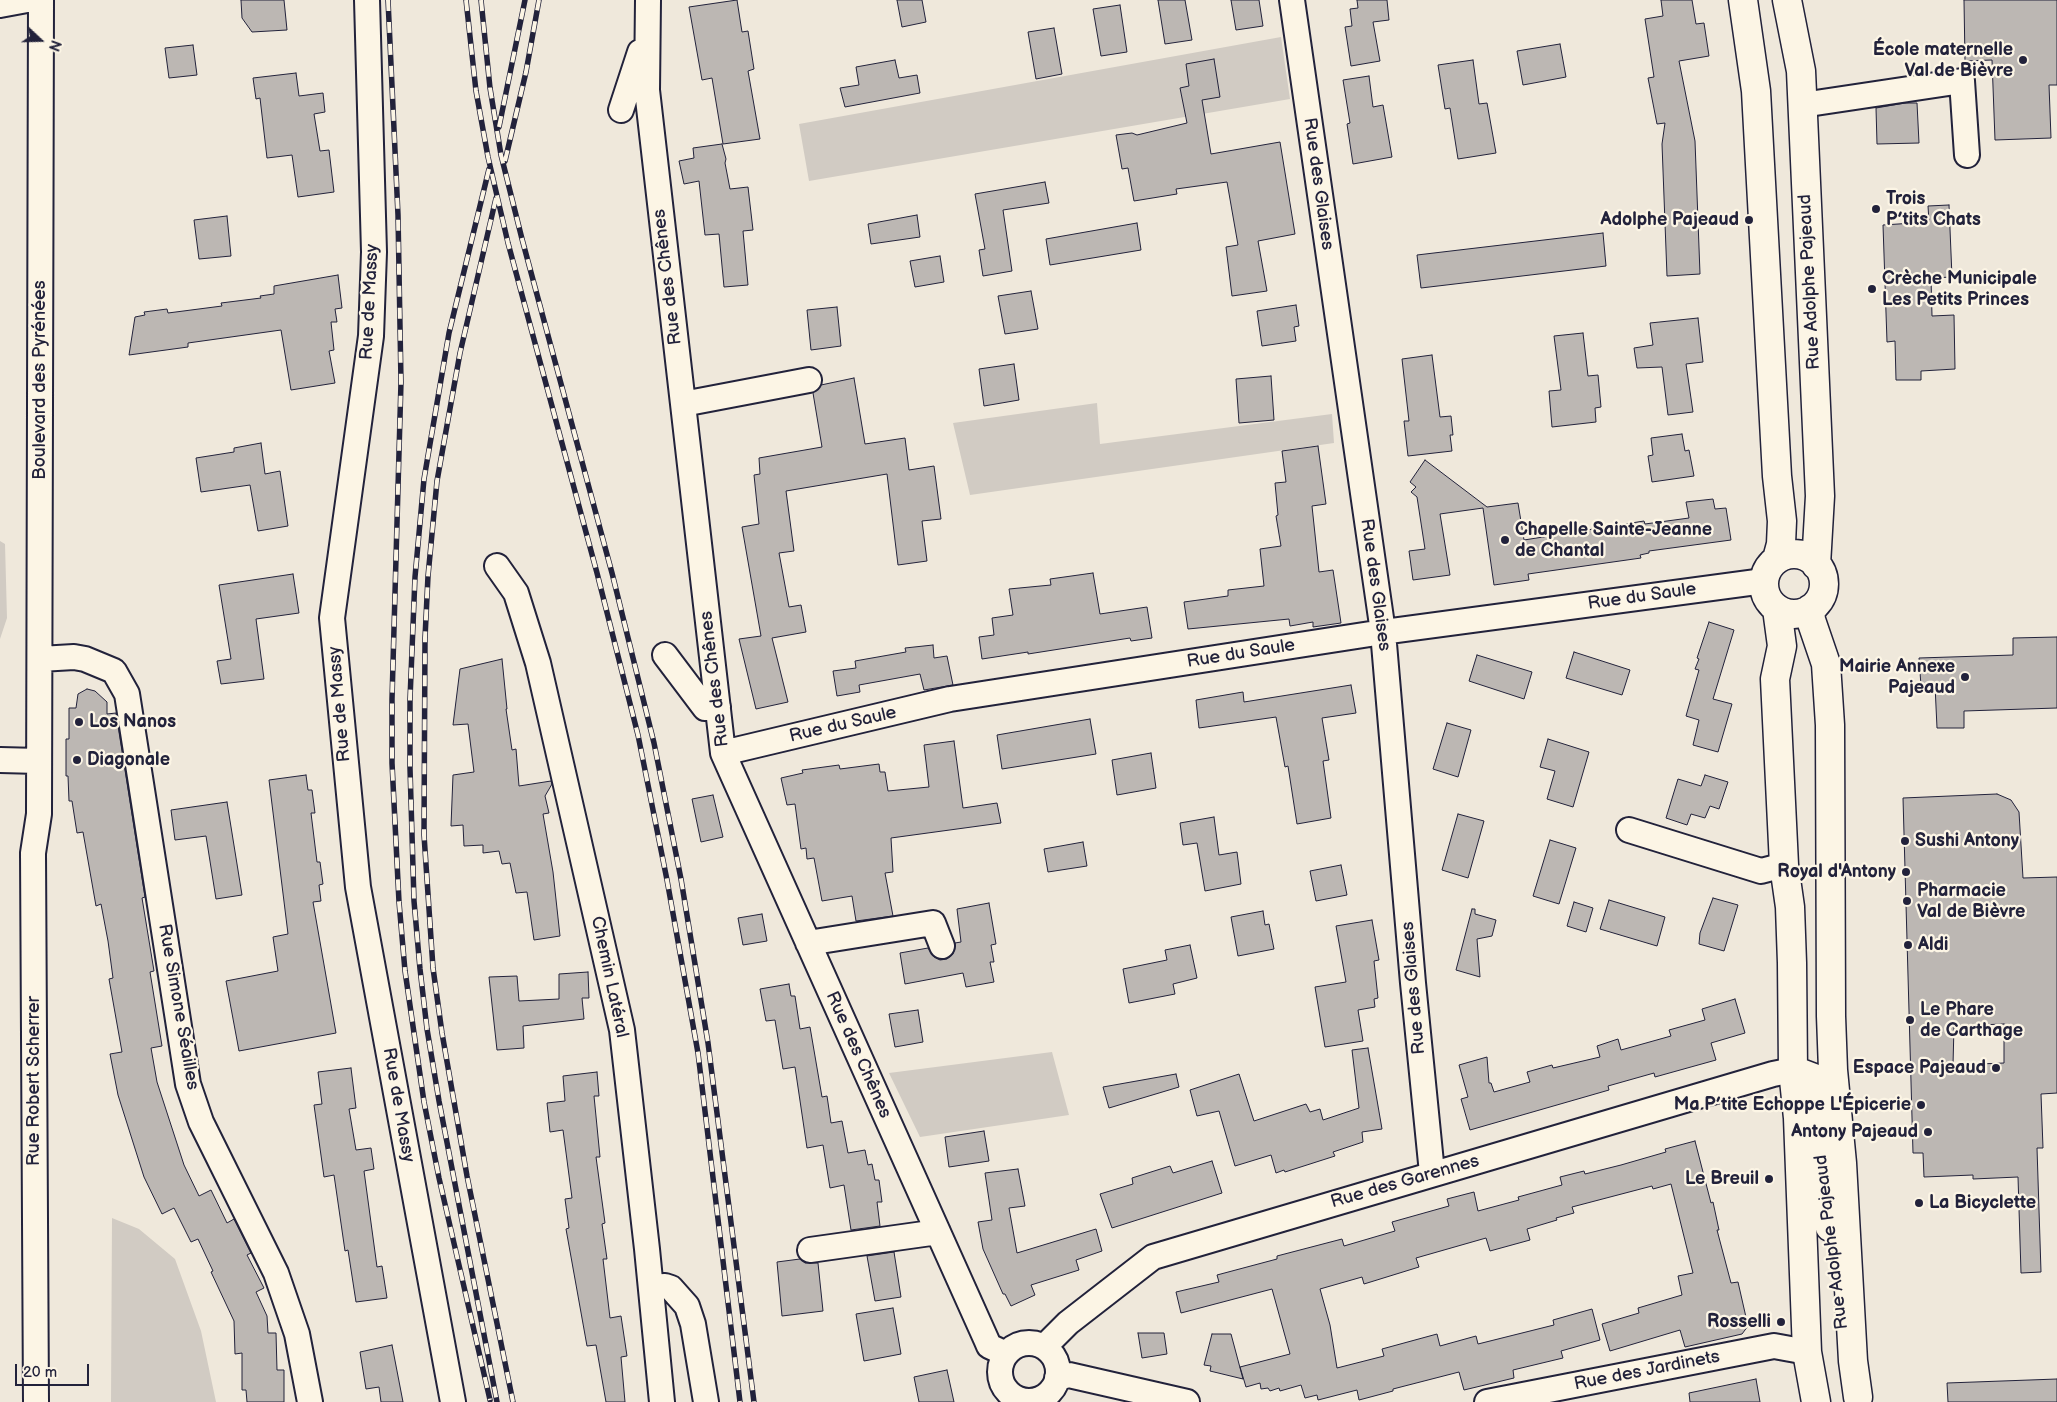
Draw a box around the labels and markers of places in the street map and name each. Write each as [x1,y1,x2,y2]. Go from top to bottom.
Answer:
place label: École maternelle Val de Bièvre [1873,39,2013,82]
marker: École maternelle Val de Bièvre [2017,54,2029,66]
place label: Trois P’tits Chats [1886,188,1981,230]
marker: Trois P’tits Chats [1870,203,1882,215]
place label: Adolphe Pajeaud [1600,209,1739,231]
marker: Adolphe Pajeaud [1743,214,1755,226]
place label: Crèche Municipale Les Petits Princes [1882,268,2037,310]
marker: Crèche Municipale Les Petits Princes [1866,283,1878,295]
place label: Chapelle Sainte-Jeanne de Chantal [1515,519,1712,562]
marker: Chapelle Sainte-Jeanne de Chantal [1499,534,1511,546]
place label: Mairie Annexe Pajeaud [1839,656,1955,699]
marker: Mairie Annexe Pajeaud [1959,671,1971,683]
place label: Los Nanos [89,711,176,733]
marker: Los Nanos [73,716,85,728]
place label: Diagonale [87,749,170,771]
marker: Diagonale [71,754,83,766]
place label: Sushi Antony [1915,830,2019,852]
marker: Sushi Antony [1899,835,1911,847]
place label: Royal d'Antony [1777,861,1896,883]
marker: Royal d'Antony [1900,866,1912,878]
place label: Pharmacie Val de Bièvre [1917,880,2025,922]
marker: Pharmacie Val de Bièvre [1901,895,1913,907]
place label: Aldi [1918,934,1948,956]
marker: Aldi [1902,939,1914,951]
place label: Le Phare de Carthage [1920,999,2023,1042]
marker: Le Phare de Carthage [1904,1014,1916,1026]
place label: Espace Pajeaud [1853,1057,1986,1079]
marker: Espace Pajeaud [1990,1062,2002,1074]
place label: Ma P’tite Echoppe L'Épicerie [1674,1094,1911,1116]
marker: Ma P’tite Echoppe L'Épicerie [1915,1099,1927,1111]
place label: Antony Pajeaud [1791,1121,1918,1143]
marker: Antony Pajeaud [1922,1126,1934,1138]
place label: Le Breuil [1685,1168,1759,1190]
marker: Le Breuil [1763,1173,1775,1185]
place label: La Bicyclette [1929,1192,2036,1214]
marker: La Bicyclette [1913,1197,1925,1209]
place label: Rosselli [1707,1311,1771,1333]
marker: Rosselli [1775,1316,1787,1328]

